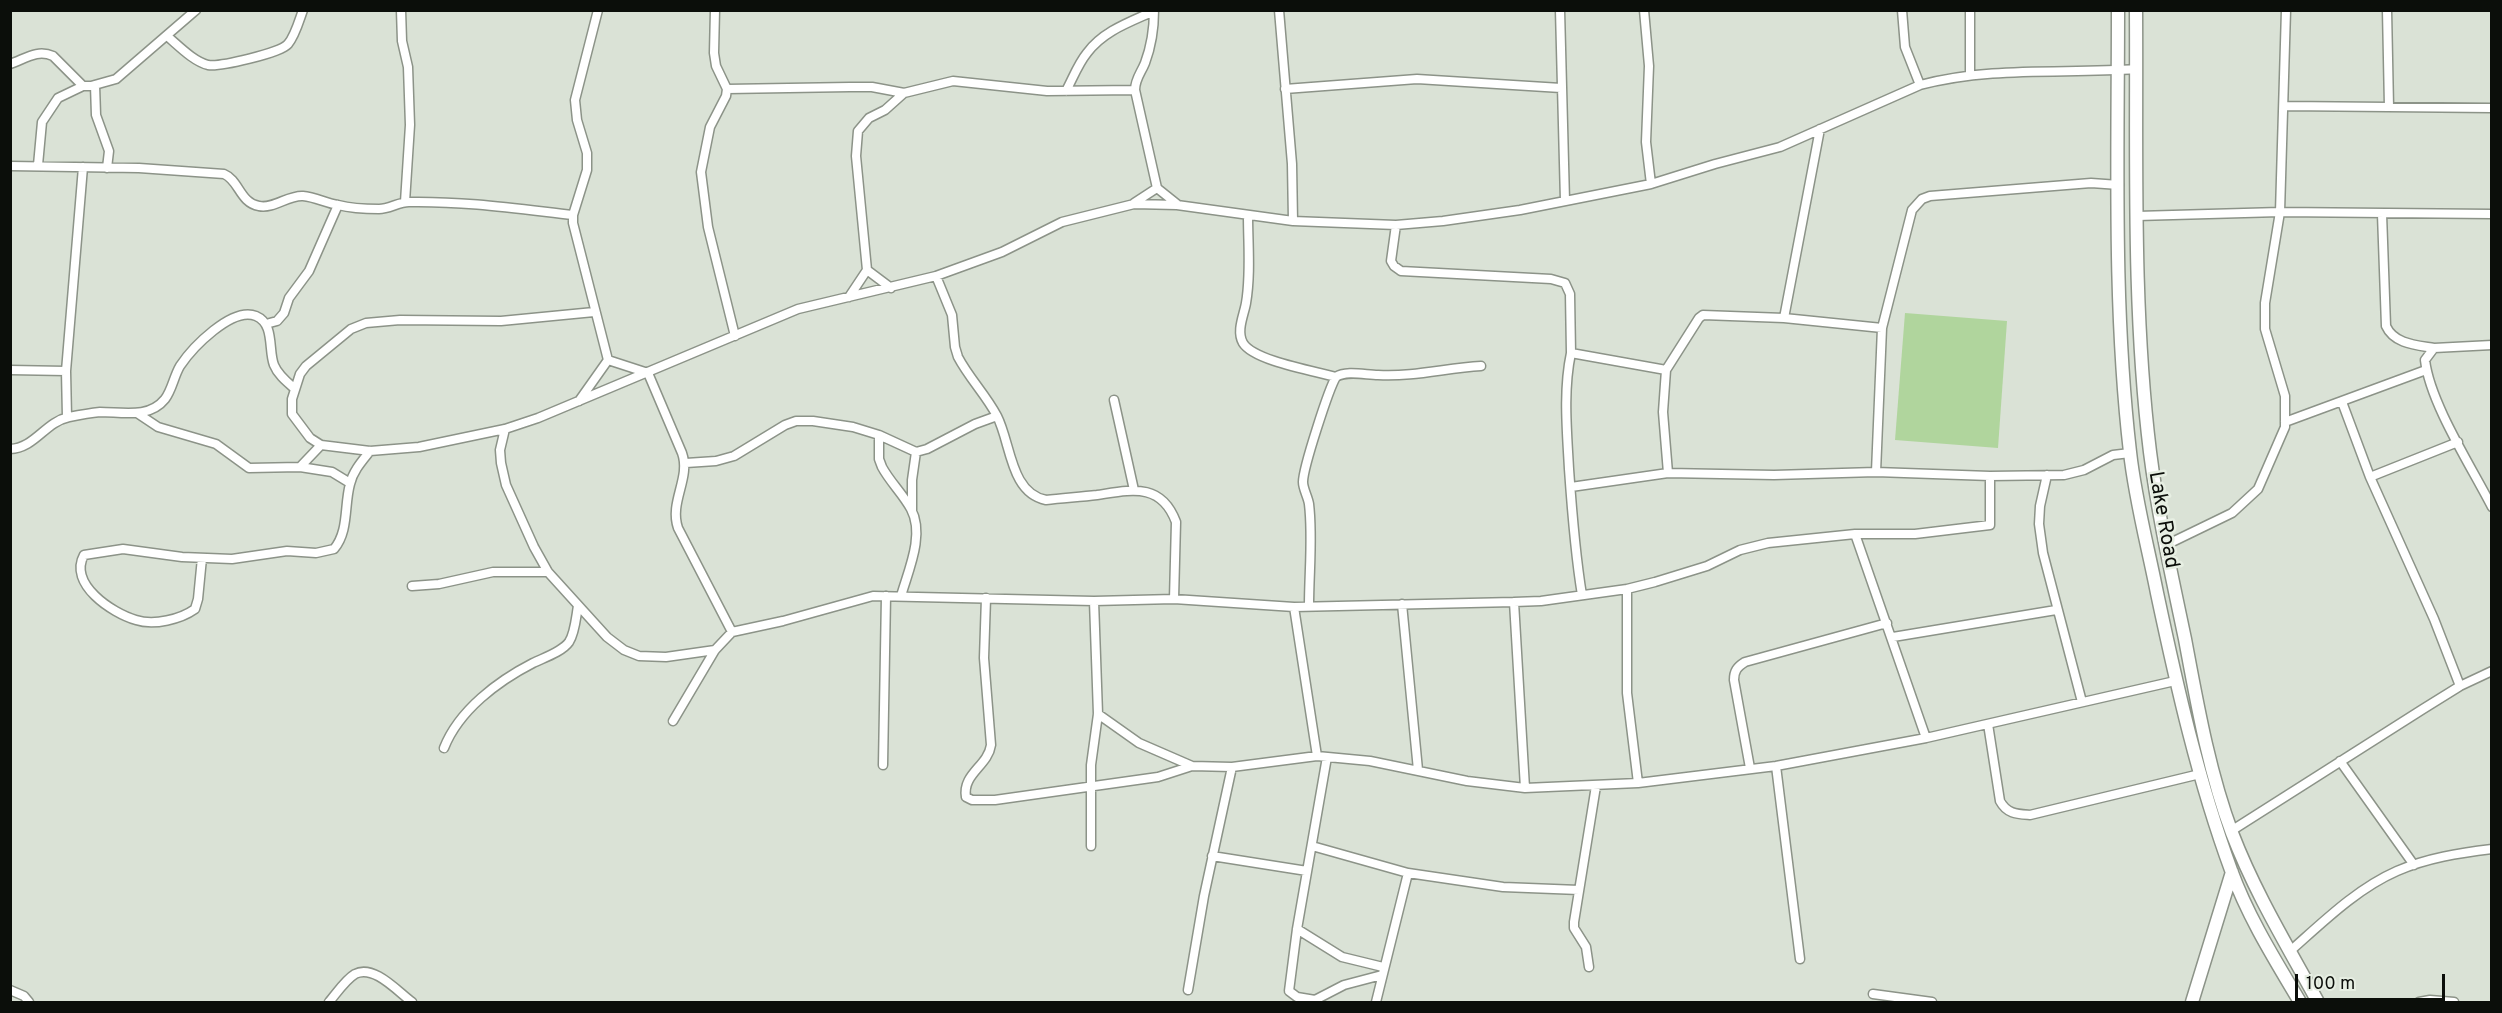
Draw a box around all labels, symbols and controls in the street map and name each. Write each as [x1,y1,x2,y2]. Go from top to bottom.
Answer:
street label: Lake Road [2141,469,2183,571]
scale bar [2298,962,2448,1000]
text: 100 m [2306,973,2355,996]

